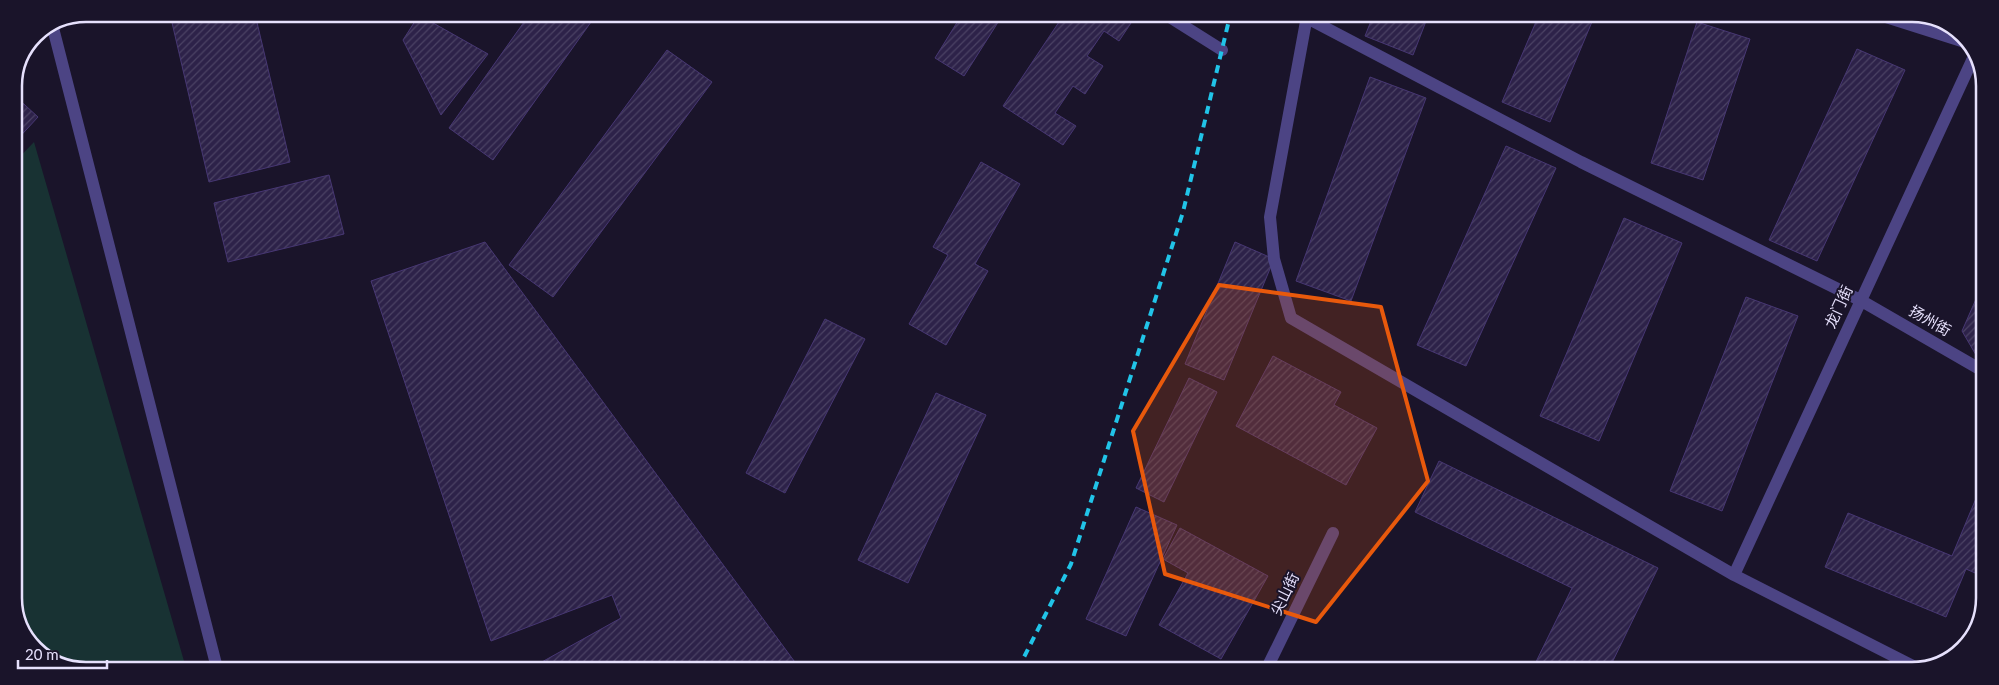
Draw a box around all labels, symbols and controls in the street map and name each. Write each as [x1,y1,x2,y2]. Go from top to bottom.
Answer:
street label: 龙门街 [1820,282,1856,331]
street label: 扬州街 [1907,301,1954,339]
street label: 尖山街 [1266,569,1302,618]
scale bar [18,638,106,670]
text: 20 m [25,645,59,663]

